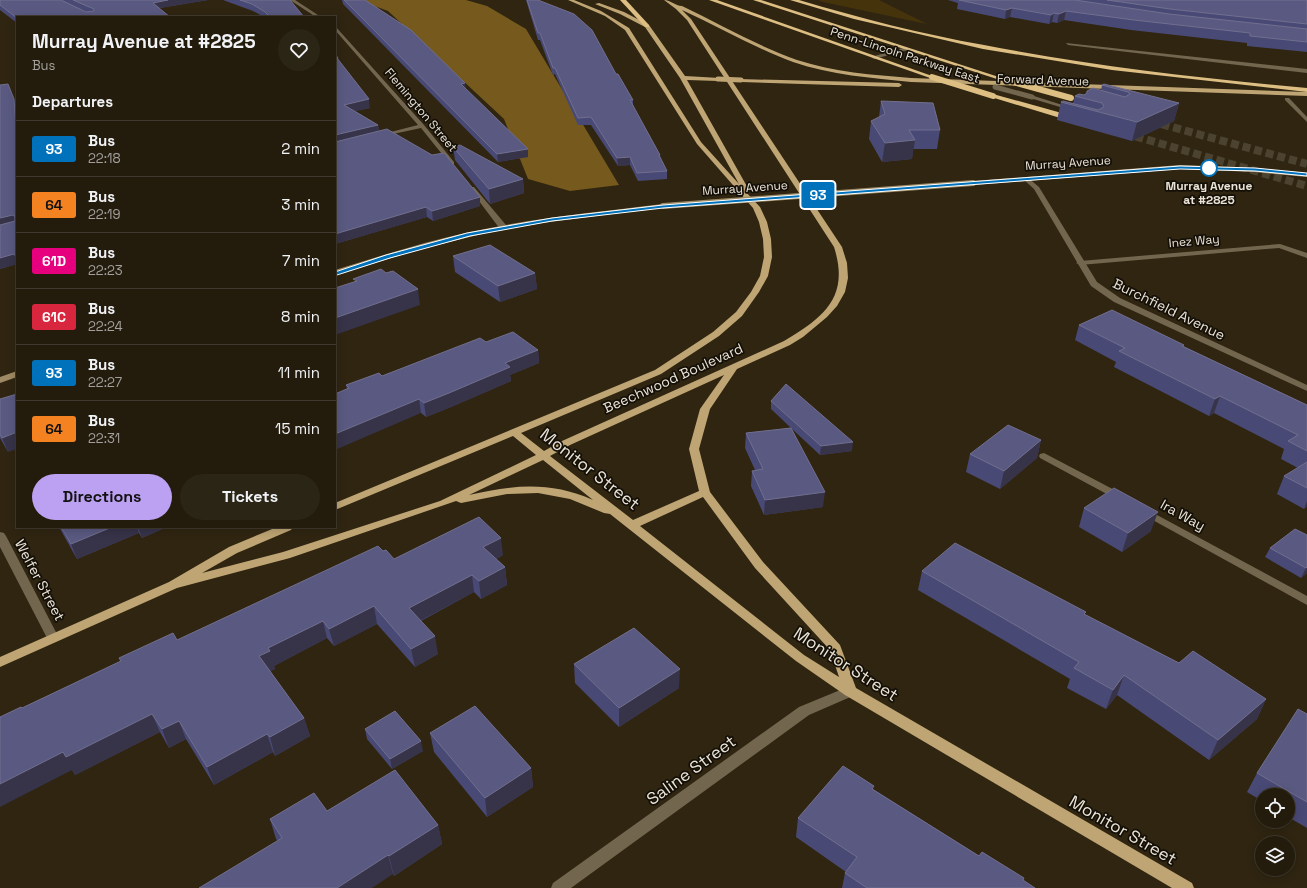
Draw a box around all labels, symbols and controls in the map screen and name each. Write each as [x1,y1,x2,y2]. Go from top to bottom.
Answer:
street label: Penn-Lincoln Parkway East [828,23,982,87]
text: Murray Avenue at #2825 [32,29,256,54]
button: heart [278,29,320,71]
text: Bus [32,57,55,74]
street label: Flemington Street [381,65,461,155]
street label: Forward Avenue [997,70,1089,90]
text: Departures [32,92,113,111]
text: Bus [88,131,115,150]
text: 2 min [281,139,320,158]
text: 93 [45,140,63,158]
text: 22:18 [88,150,121,167]
street label: Murray Avenue [1025,152,1111,174]
marker: Murray Avenue at #2825 [1200,159,1218,177]
street label: Murray Avenue [702,177,788,199]
place label: Murray Avenue at #2825 [1166,178,1252,208]
line badge: 93 [800,182,836,208]
text: 93 [809,186,827,204]
text: Bus [88,187,115,206]
text: 3 min [281,195,320,214]
text: 64 [45,196,63,214]
text: 22:19 [88,206,120,223]
street label: Inez Way [1168,231,1220,251]
text: Bus [88,243,115,262]
text: 7 min [282,251,320,270]
text: 61D [42,252,66,270]
text: 22:23 [88,262,123,279]
street label: Burchfield Avenue [1110,274,1228,344]
text: Bus [88,299,115,318]
text: 8 min [281,307,320,326]
text: 61C [42,308,66,326]
text: 22:24 [88,318,123,335]
street label: Beechwood Boulevard [600,339,746,417]
text: Bus [88,355,115,374]
text: 11 min [278,363,320,382]
text: 93 [45,364,63,382]
text: 22:27 [88,374,122,391]
text: Bus [88,411,115,430]
text: 15 min [275,419,320,438]
text: 64 [45,420,63,438]
street label: Monitor Street [536,423,644,515]
text: 22:31 [88,430,120,447]
button: Directions [32,474,172,520]
button: Tickets [180,474,320,520]
street label: Ira Way [1157,495,1209,535]
street label: Welfer Street [11,536,69,624]
street label: Monitor Street [789,622,903,706]
street label: Saline Street [642,730,740,810]
map controls [1255,788,1295,876]
button: locate [1255,788,1295,828]
street label: Monitor Street [1065,790,1181,870]
button: layers [1255,836,1295,876]

